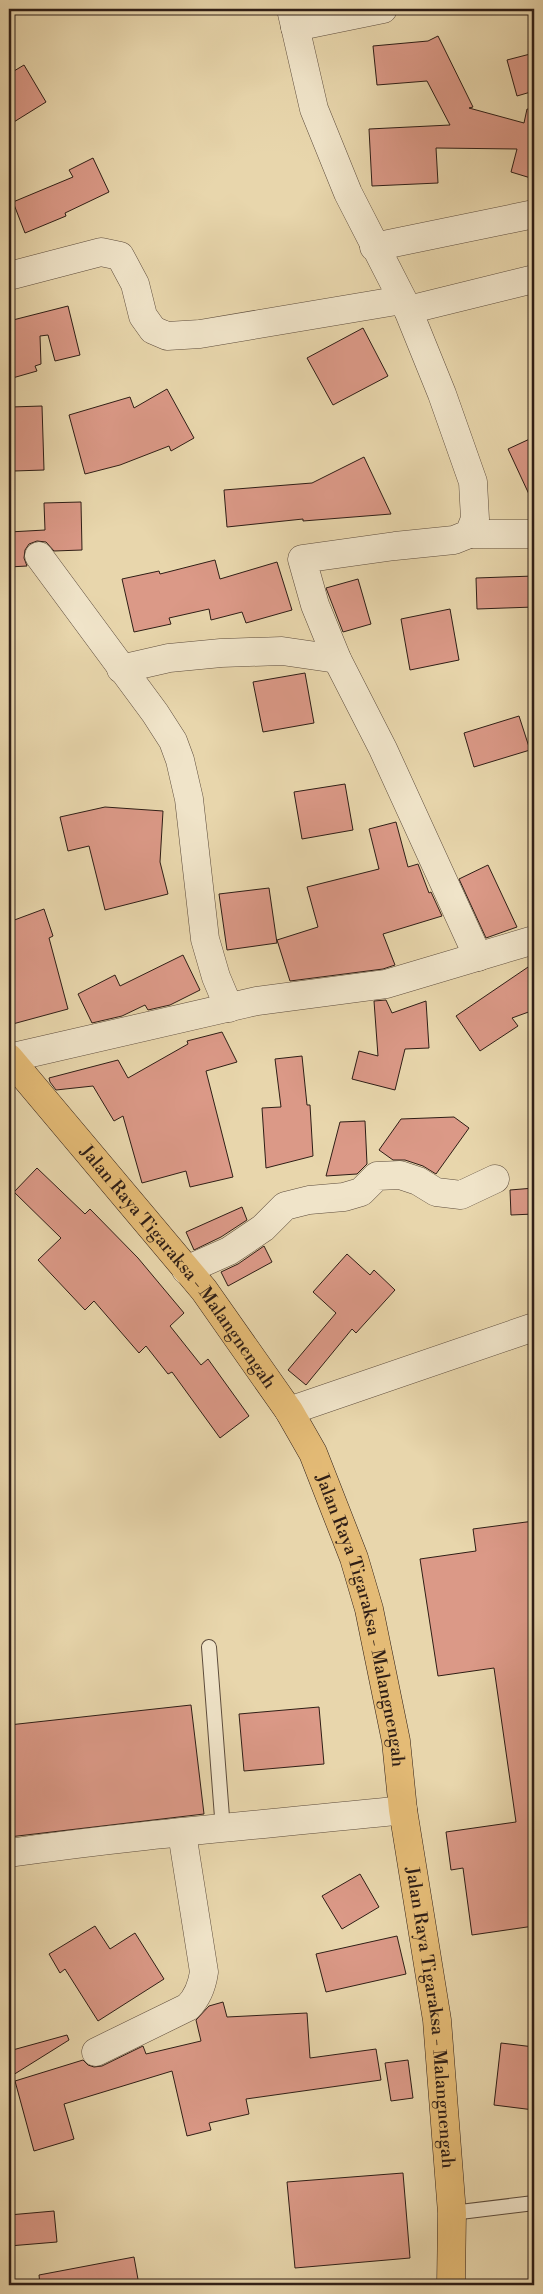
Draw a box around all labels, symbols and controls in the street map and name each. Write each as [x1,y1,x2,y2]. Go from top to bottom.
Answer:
street label: Jalan Raya Tigaraksa - Malangnengah [75,1140,281,1394]
street label: Jalan Raya Tigaraksa - Malangnengah [310,1469,410,1768]
street label: Jalan Raya Tigaraksa - Malangnengah [400,1864,460,2170]

